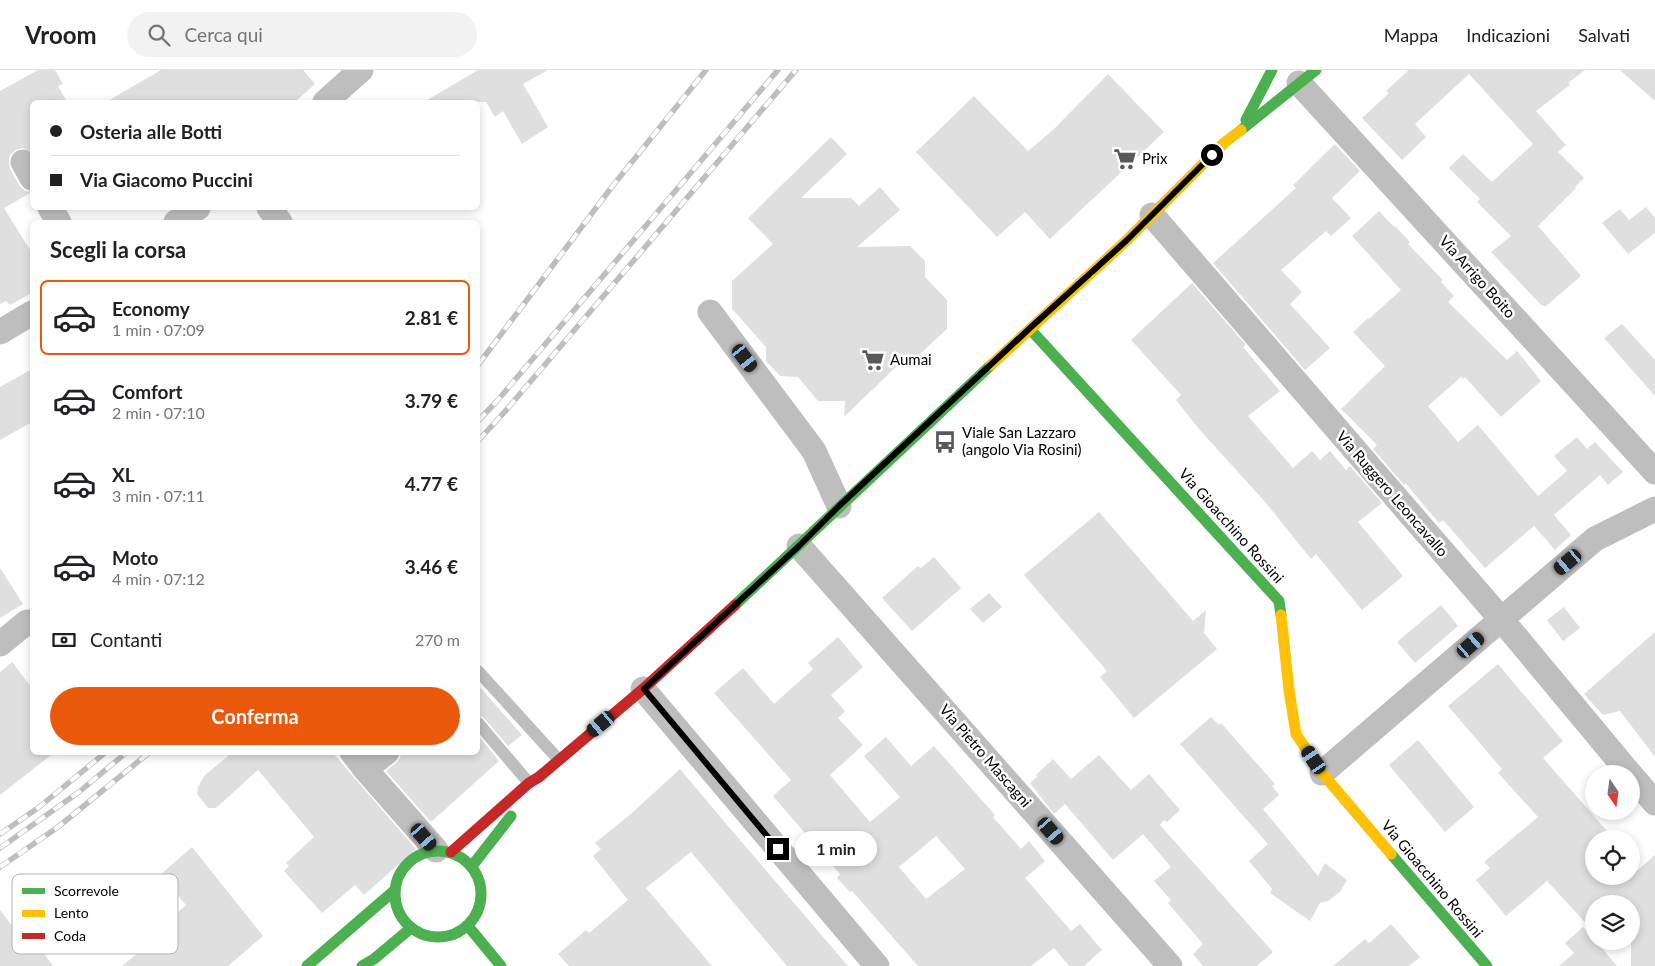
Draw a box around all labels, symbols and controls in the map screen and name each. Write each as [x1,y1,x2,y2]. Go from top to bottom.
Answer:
search box [127,12,477,57]
text: Vroom [25,20,97,49]
icon: search [145,21,173,49]
text: Cerca qui [185,23,263,46]
text: Mappa [1384,24,1438,46]
text: Indicazioni [1466,24,1550,46]
text: Salvati [1578,24,1630,46]
text: Osteria alle Botti [80,120,222,143]
route start [1201,144,1223,166]
supermarket icon: Prix [1112,146,1138,172]
place label: Prix [1142,149,1168,167]
text: Via Giacomo Puccini [80,168,253,191]
street label: Via Arrigo Boito [1436,231,1519,321]
text: Scegli la corsa [50,236,186,263]
icon: car [52,295,97,340]
text: Economy [112,297,190,320]
text: 2.81 € [405,306,458,329]
text: 1 min · 07:09 [112,320,205,339]
car [729,342,760,374]
supermarket icon: Aumai [860,347,886,373]
place label: Aumai [890,350,932,368]
icon: car [52,378,97,423]
text: Comfort [112,380,183,403]
text: 3.79 € [405,389,458,412]
text: 2 min · 07:10 [112,403,205,422]
place label: Viale San Lazzaro (angolo Via Rosini) [962,423,1082,458]
street label: Via Ruggero Leoncavallo [1333,427,1452,560]
bus stop icon: Viale San Lazzaro (angolo Via Rosini) [932,429,958,455]
icon: car [52,461,97,506]
text: XL [112,463,135,486]
street label: Via Gioacchino Rossini [1175,464,1288,586]
text: 4.77 € [405,472,458,495]
text: 3 min · 07:11 [112,486,205,505]
icon: car [52,544,97,589]
text: Moto [112,546,158,569]
car [1551,547,1584,577]
text: 3.46 € [405,555,458,578]
text: 4 min · 07:12 [112,569,205,588]
icon: cash [50,626,78,654]
text: Contanti [90,628,162,651]
car [1454,629,1487,661]
text: 270 m [415,630,460,649]
button: Conferma [50,687,460,745]
street label: Via Pietro Mascagni [936,700,1035,810]
car [584,709,617,739]
car [1299,743,1328,777]
north arrow [1585,765,1640,820]
map controls [1585,765,1640,950]
car [1035,815,1066,847]
street label: Via Gioacchino Rossini [1378,816,1487,941]
car [408,821,439,853]
button: locate [1585,830,1640,885]
callout: 1 min [796,832,878,866]
route end [767,838,789,860]
text: 1 min [816,839,856,858]
legend [12,874,178,954]
text: Scorrevole [54,882,119,899]
button: layers [1585,895,1640,950]
text: Lento [54,904,89,921]
text: Coda [54,927,86,944]

